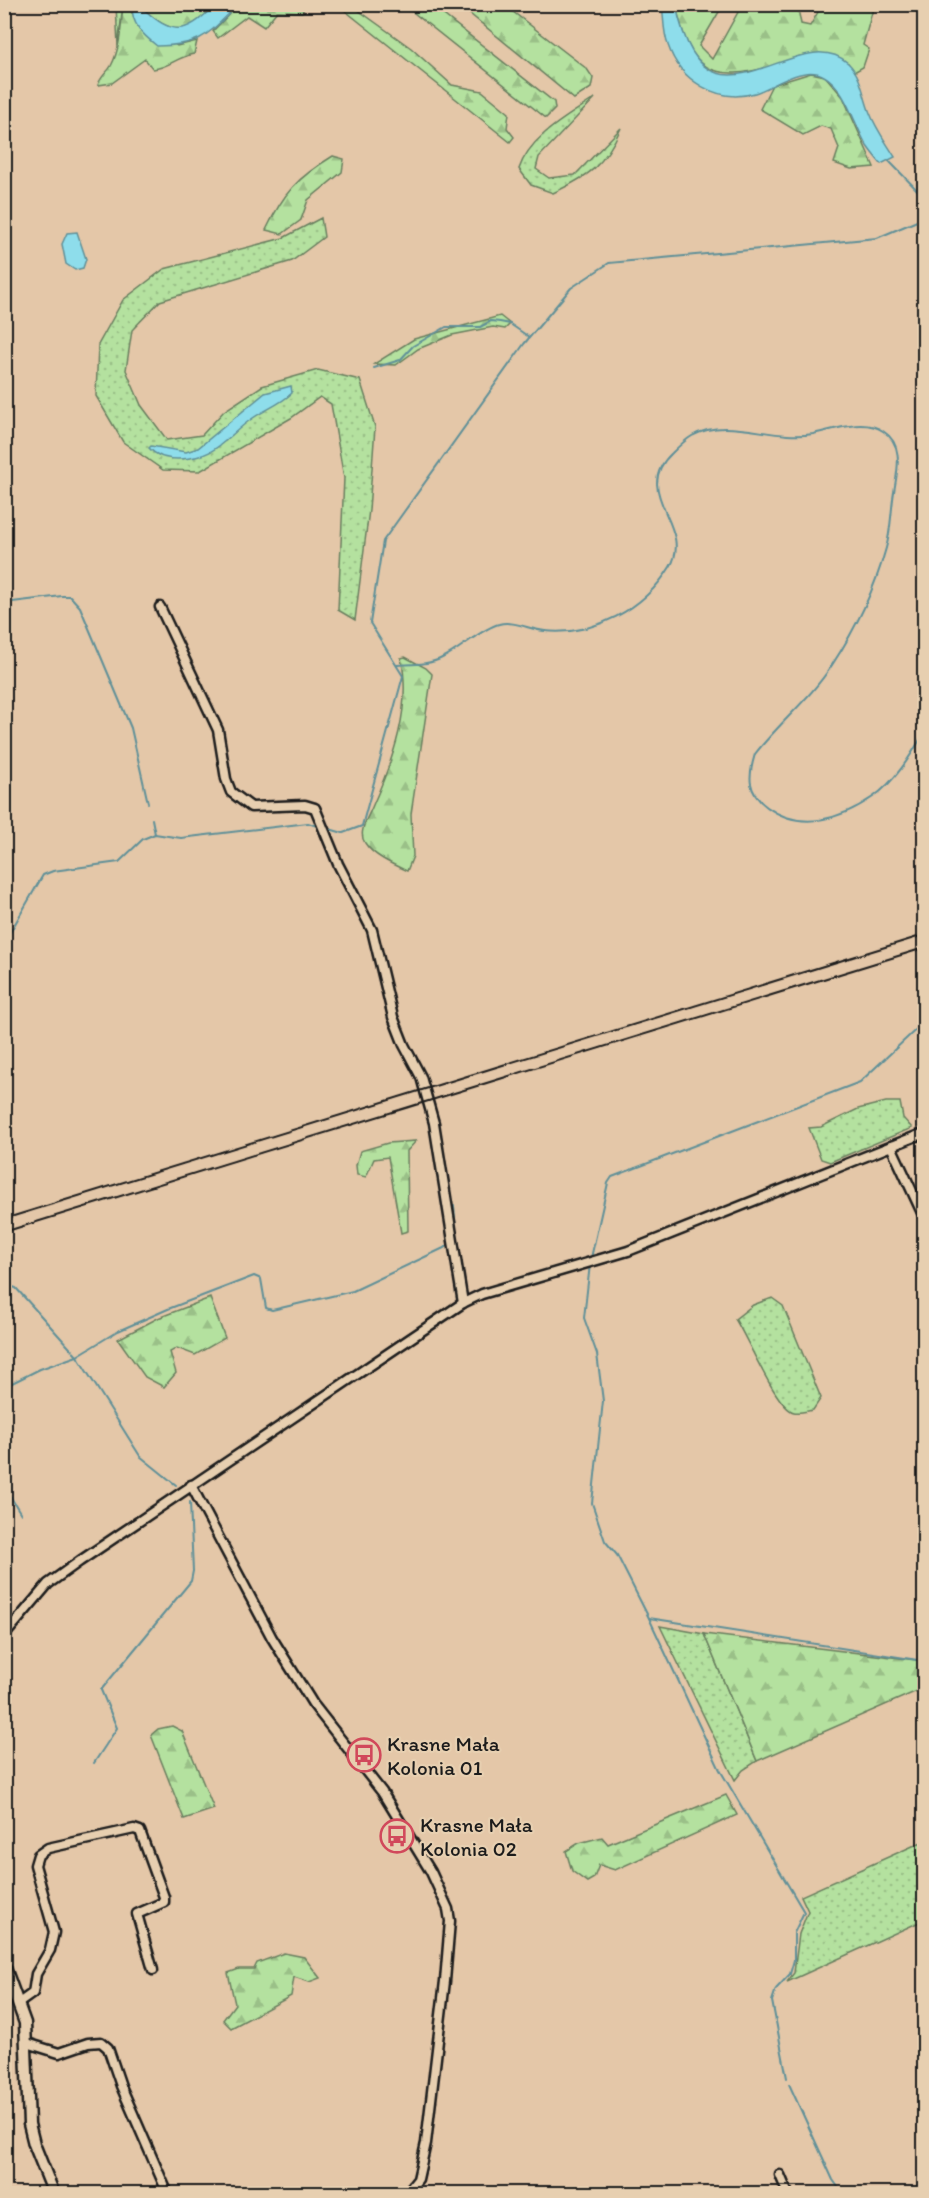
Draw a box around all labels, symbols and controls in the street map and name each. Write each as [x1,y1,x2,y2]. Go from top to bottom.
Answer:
place label: Krasne Mała Kolonia 01 [387,1731,500,1780]
bus stop icon: Krasne Mała Kolonia 01 [346,1737,382,1773]
place label: Krasne Mała Kolonia 02 [420,1812,533,1861]
bus stop icon: Krasne Mała Kolonia 02 [379,1818,415,1854]

